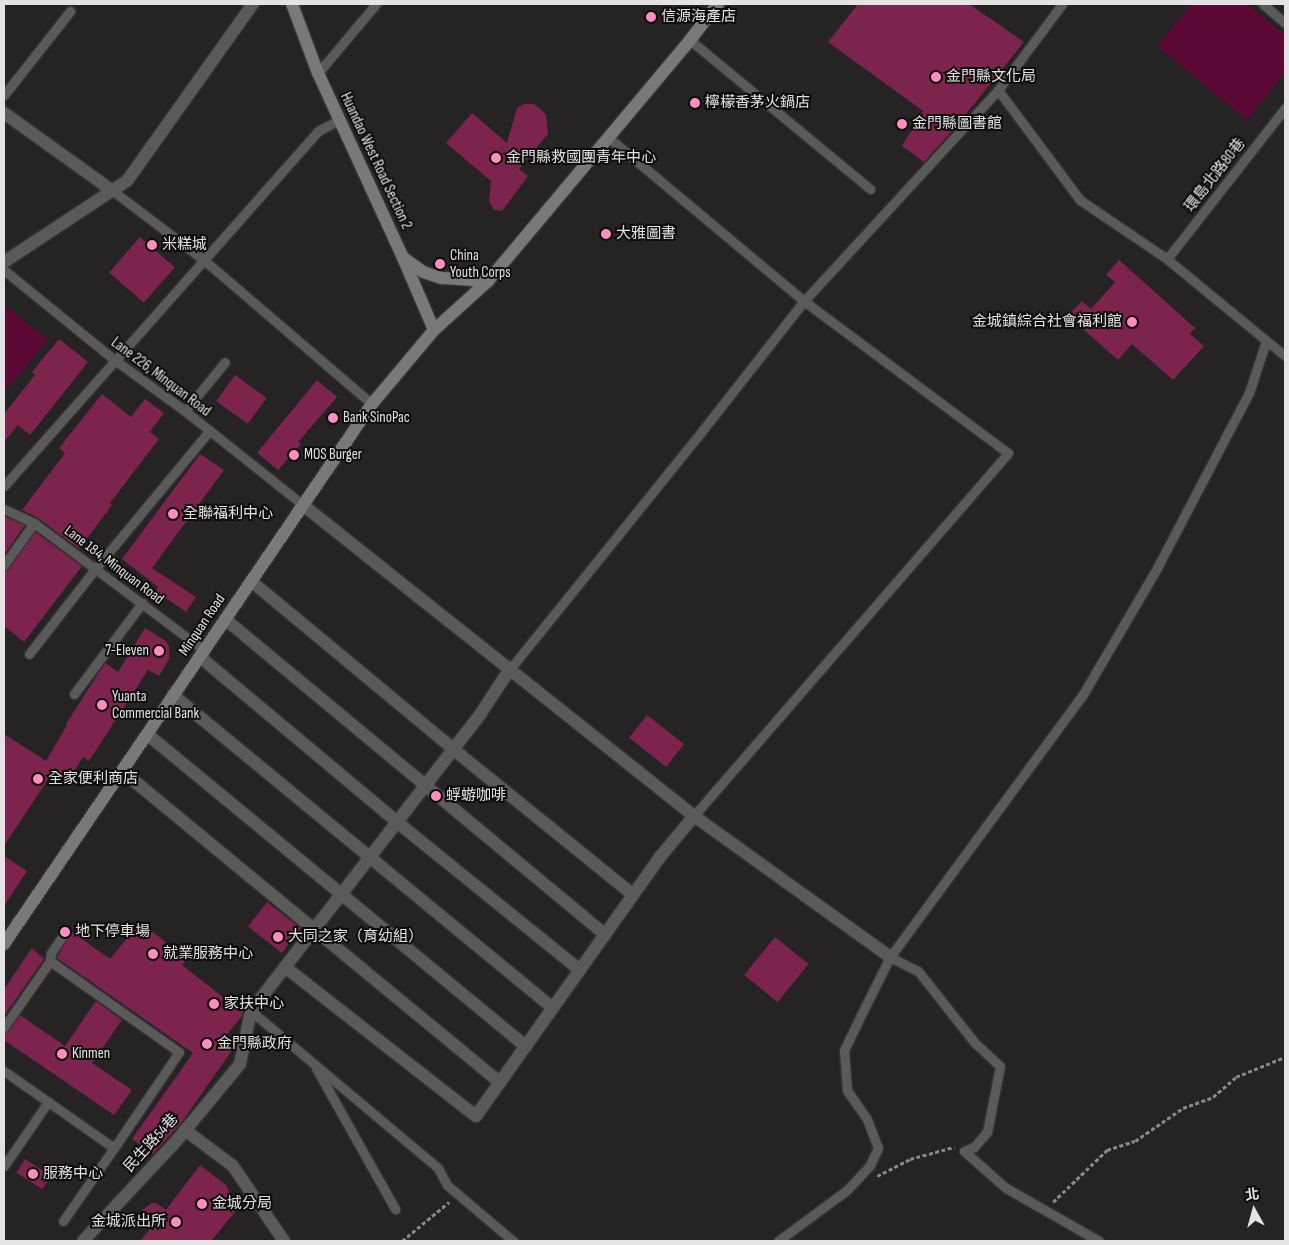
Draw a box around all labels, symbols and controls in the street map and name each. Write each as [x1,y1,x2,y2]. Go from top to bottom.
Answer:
place label: 信源海產店 [661,8,736,26]
marker: 信源海產店 [645,11,657,23]
place label: 金門縣文化局 [946,68,1036,86]
marker: 金門縣文化局 [930,71,942,83]
street label: Huandao West Road Section 2 [336,90,416,232]
place label: 檸檬香茅火鍋店 [705,94,810,112]
marker: 檸檬香茅火鍋店 [689,97,701,109]
place label: 金門縣圖書館 [912,115,1002,133]
marker: 金門縣圖書館 [896,118,908,130]
street label: 環島北路80巷 [1181,135,1249,215]
place label: 金門縣救國團青年中心 [506,149,656,167]
marker: 金門縣救國團青年中心 [490,152,502,164]
place label: 大雅圖書 [616,225,676,243]
marker: 大雅圖書 [600,228,612,240]
place label: 米糕城 [162,236,207,254]
marker: 米糕城 [146,239,158,251]
place label: China Youth Corps [450,246,511,281]
marker: China Youth Corps [434,258,446,270]
place label: 金城鎮綜合社會福利館 [972,313,1122,331]
marker: 金城鎮綜合社會福利館 [1126,316,1138,328]
street label: Lane 226, Minquan Road [108,334,214,420]
place label: Bank SinoPac [343,409,410,427]
marker: Bank SinoPac [327,412,339,424]
place label: MOS Burger [304,446,362,464]
marker: MOS Burger [288,449,300,461]
place label: 全聯福利中心 [183,505,273,523]
marker: 全聯福利中心 [167,508,179,520]
street label: Lane 184, Minquan Road [61,522,167,608]
street label: Minquan Road [175,591,229,659]
place label: 7-Eleven [105,642,149,660]
marker: 7-Eleven [153,645,165,657]
place label: Yuanta Commercial Bank [112,687,199,722]
marker: Yuanta Commercial Bank [96,699,108,711]
place label: 全家便利商店 [48,770,138,788]
marker: 全家便利商店 [32,773,44,785]
place label: 蜉蝣咖啡 [446,787,506,805]
marker: 蜉蝣咖啡 [430,790,442,802]
place label: 地下停車場 [75,923,150,941]
marker: 地下停車場 [59,926,71,938]
place label: 大同之家（育幼組） [288,928,423,946]
marker: 大同之家（育幼組） [272,931,284,943]
place label: 就業服務中心 [163,945,253,963]
marker: 就業服務中心 [147,948,159,960]
place label: 家扶中心 [224,995,284,1013]
marker: 家扶中心 [208,998,220,1010]
place label: 金門縣政府 [217,1035,292,1053]
marker: 金門縣政府 [201,1038,213,1050]
place label: Kinmen [72,1045,110,1063]
marker: Kinmen [56,1048,68,1060]
street label: 民生路54巷 [120,1110,182,1176]
place label: 服務中心 [43,1165,103,1183]
marker: 服務中心 [27,1168,39,1180]
north arrow [1229,1185,1279,1235]
text: 北 [1244,1185,1260,1204]
place label: 金城分局 [212,1195,272,1213]
marker: 金城分局 [196,1198,208,1210]
place label: 金城派出所 [91,1213,166,1231]
marker: 金城派出所 [170,1216,182,1228]

